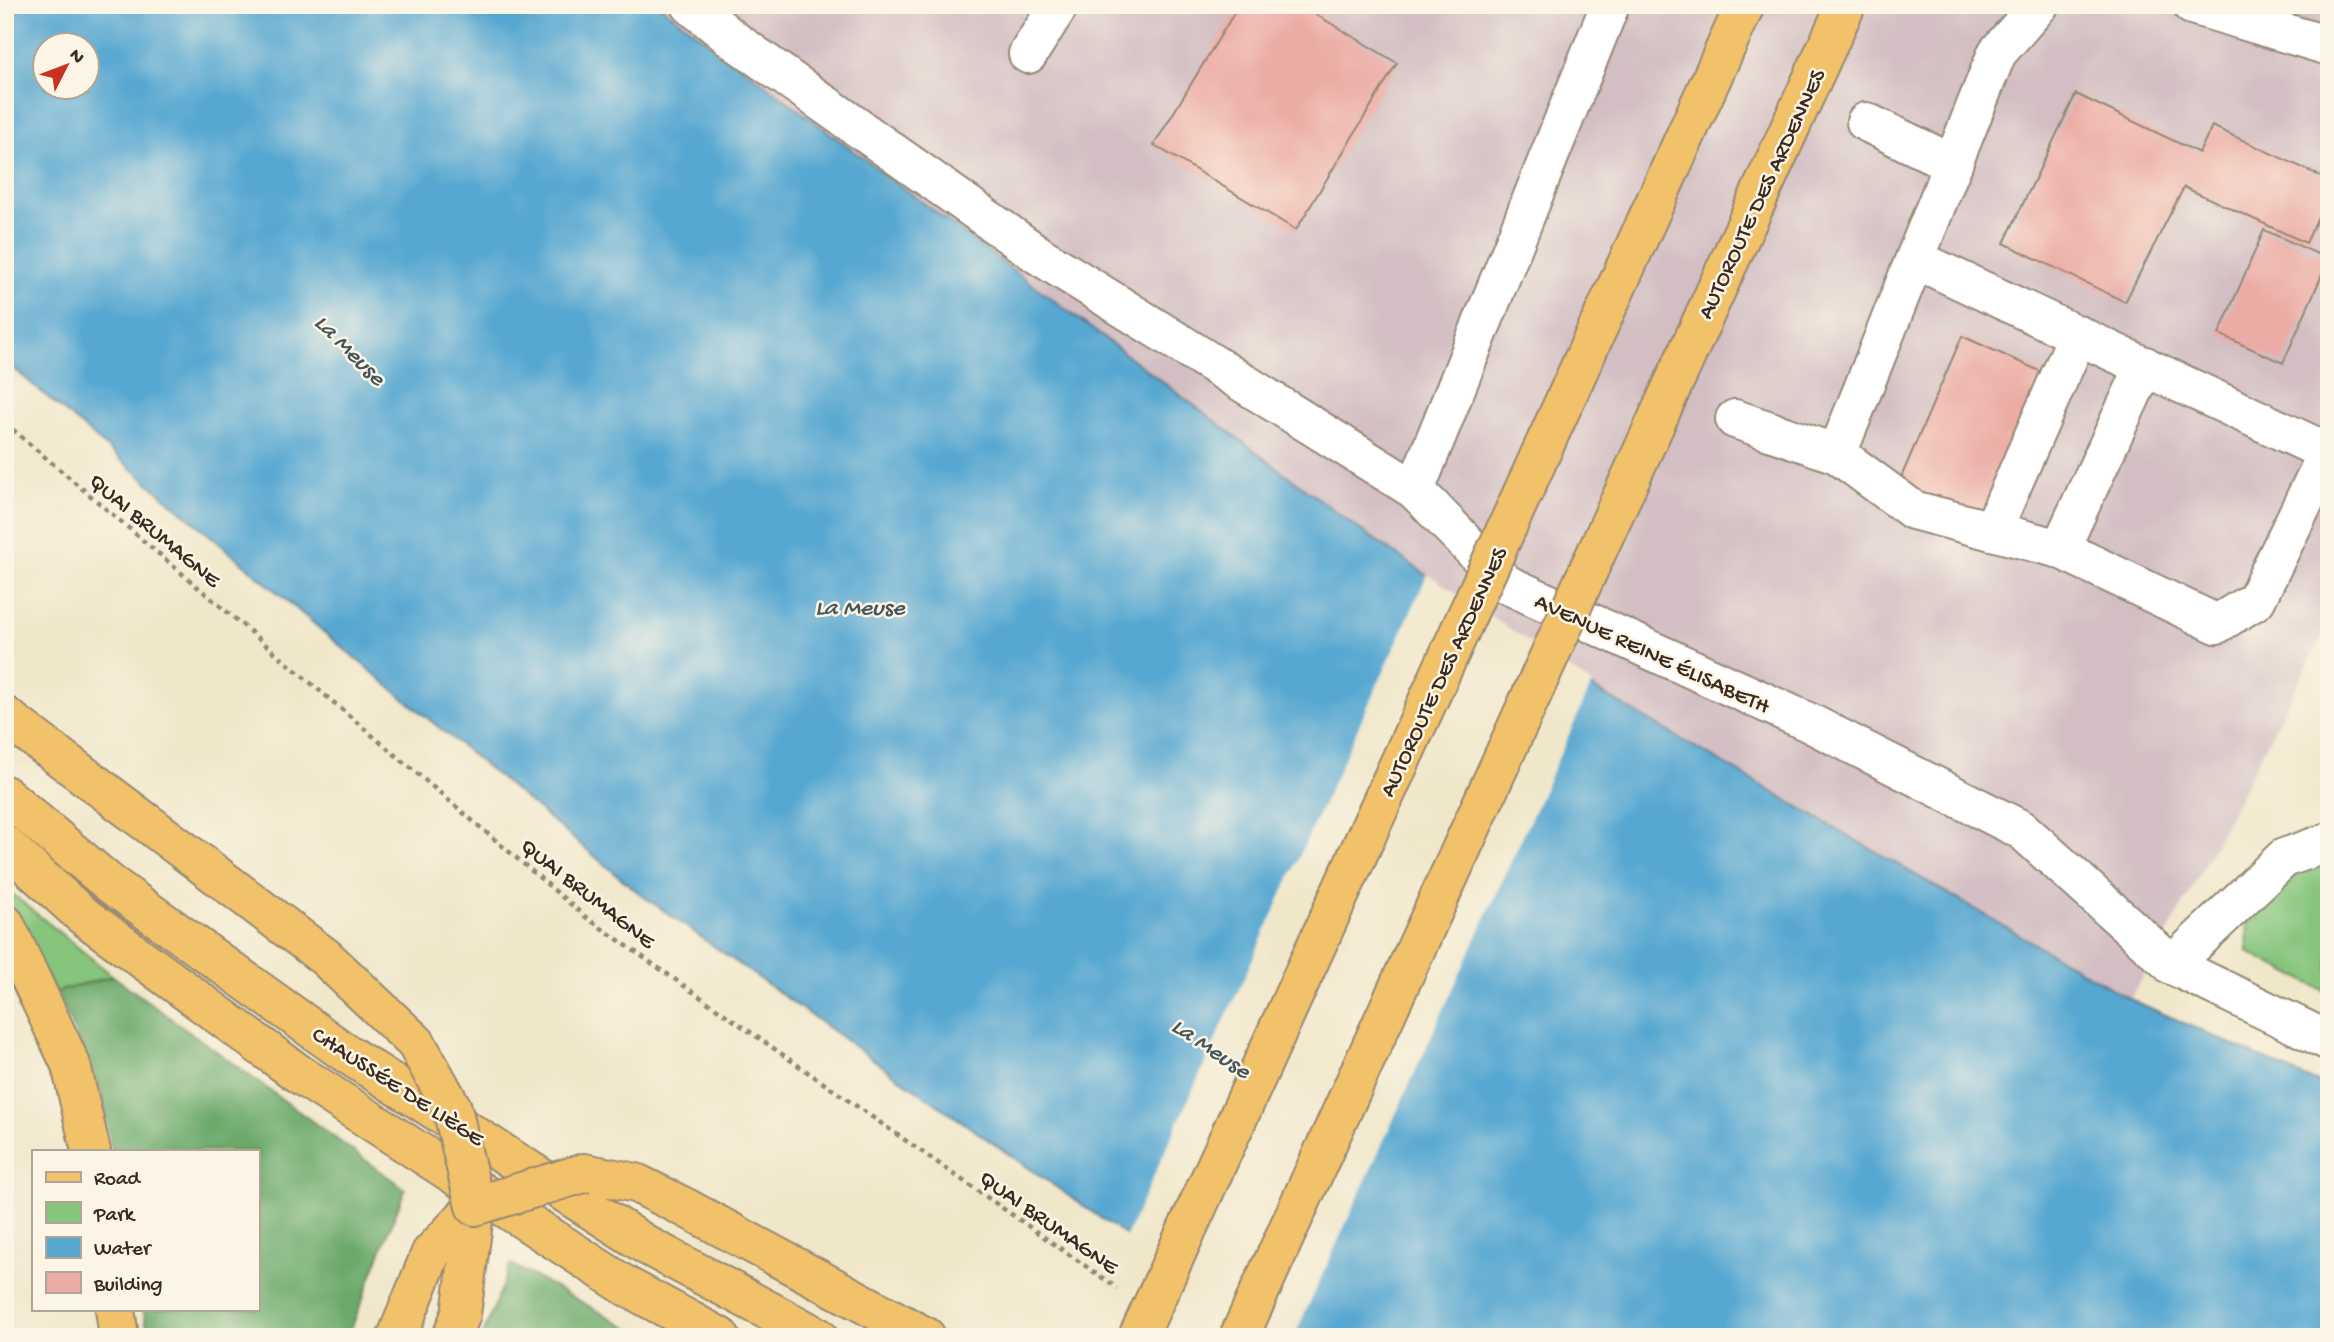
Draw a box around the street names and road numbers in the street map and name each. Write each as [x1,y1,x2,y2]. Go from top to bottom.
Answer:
street label: AUTOROUTE DES ARDENNES [1693,65,1833,324]
street label: QUAI BRUMAGNE [82,469,226,596]
street label: AUTOROUTE DES ARDENNES [1375,543,1515,802]
street label: AVENUE REINE ÉLISABETH [1530,589,1774,722]
street label: QUAI BRUMAGNE [514,834,661,957]
street label: CHAUSSÉE DE LIÈGE [306,1022,490,1155]
street label: QUAI BRUMAGNE [973,1166,1124,1283]

